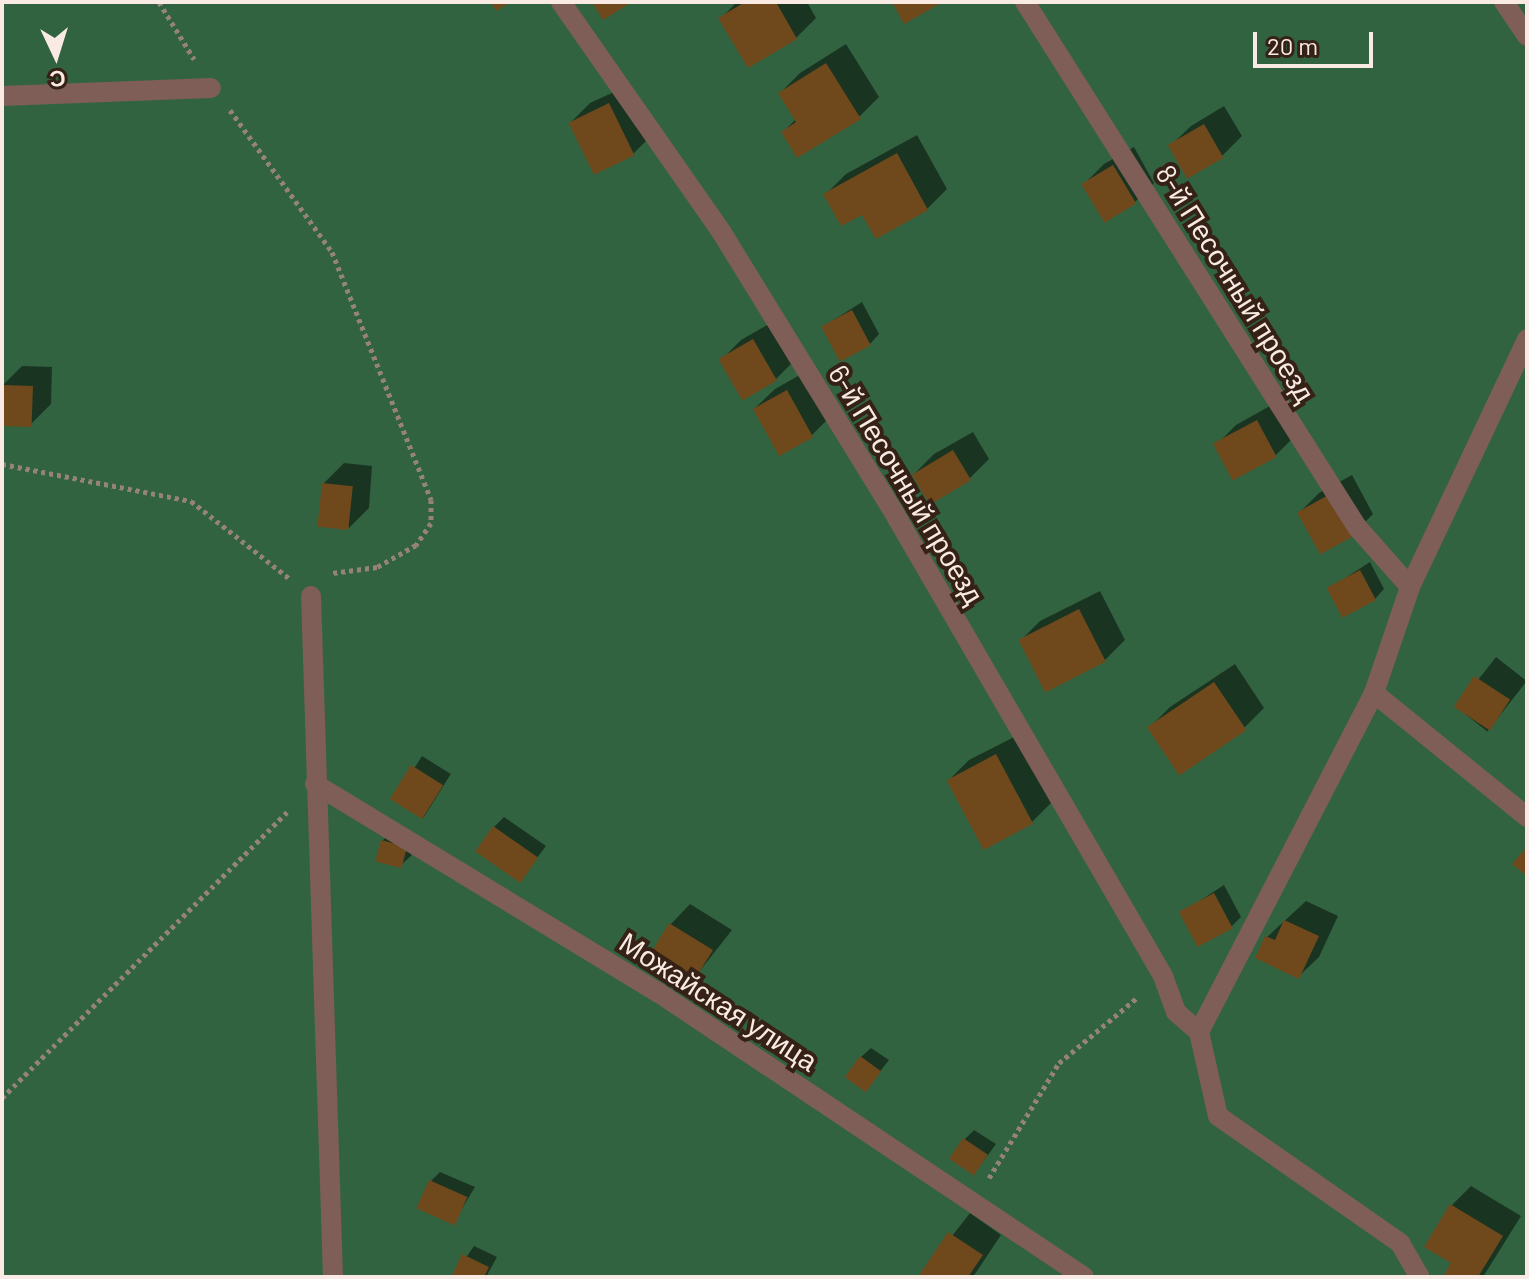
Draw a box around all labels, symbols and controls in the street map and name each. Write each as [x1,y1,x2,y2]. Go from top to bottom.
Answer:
north arrow [16,16,96,96]
scale bar [1257,16,1377,66]
text: 20 m [1267,31,1318,60]
text: С [49,66,67,93]
street label: 8-й Песочный проезд [1149,158,1323,408]
street label: 6-й Песочный проезд [822,358,992,610]
street label: Можайская улица [614,925,824,1077]

